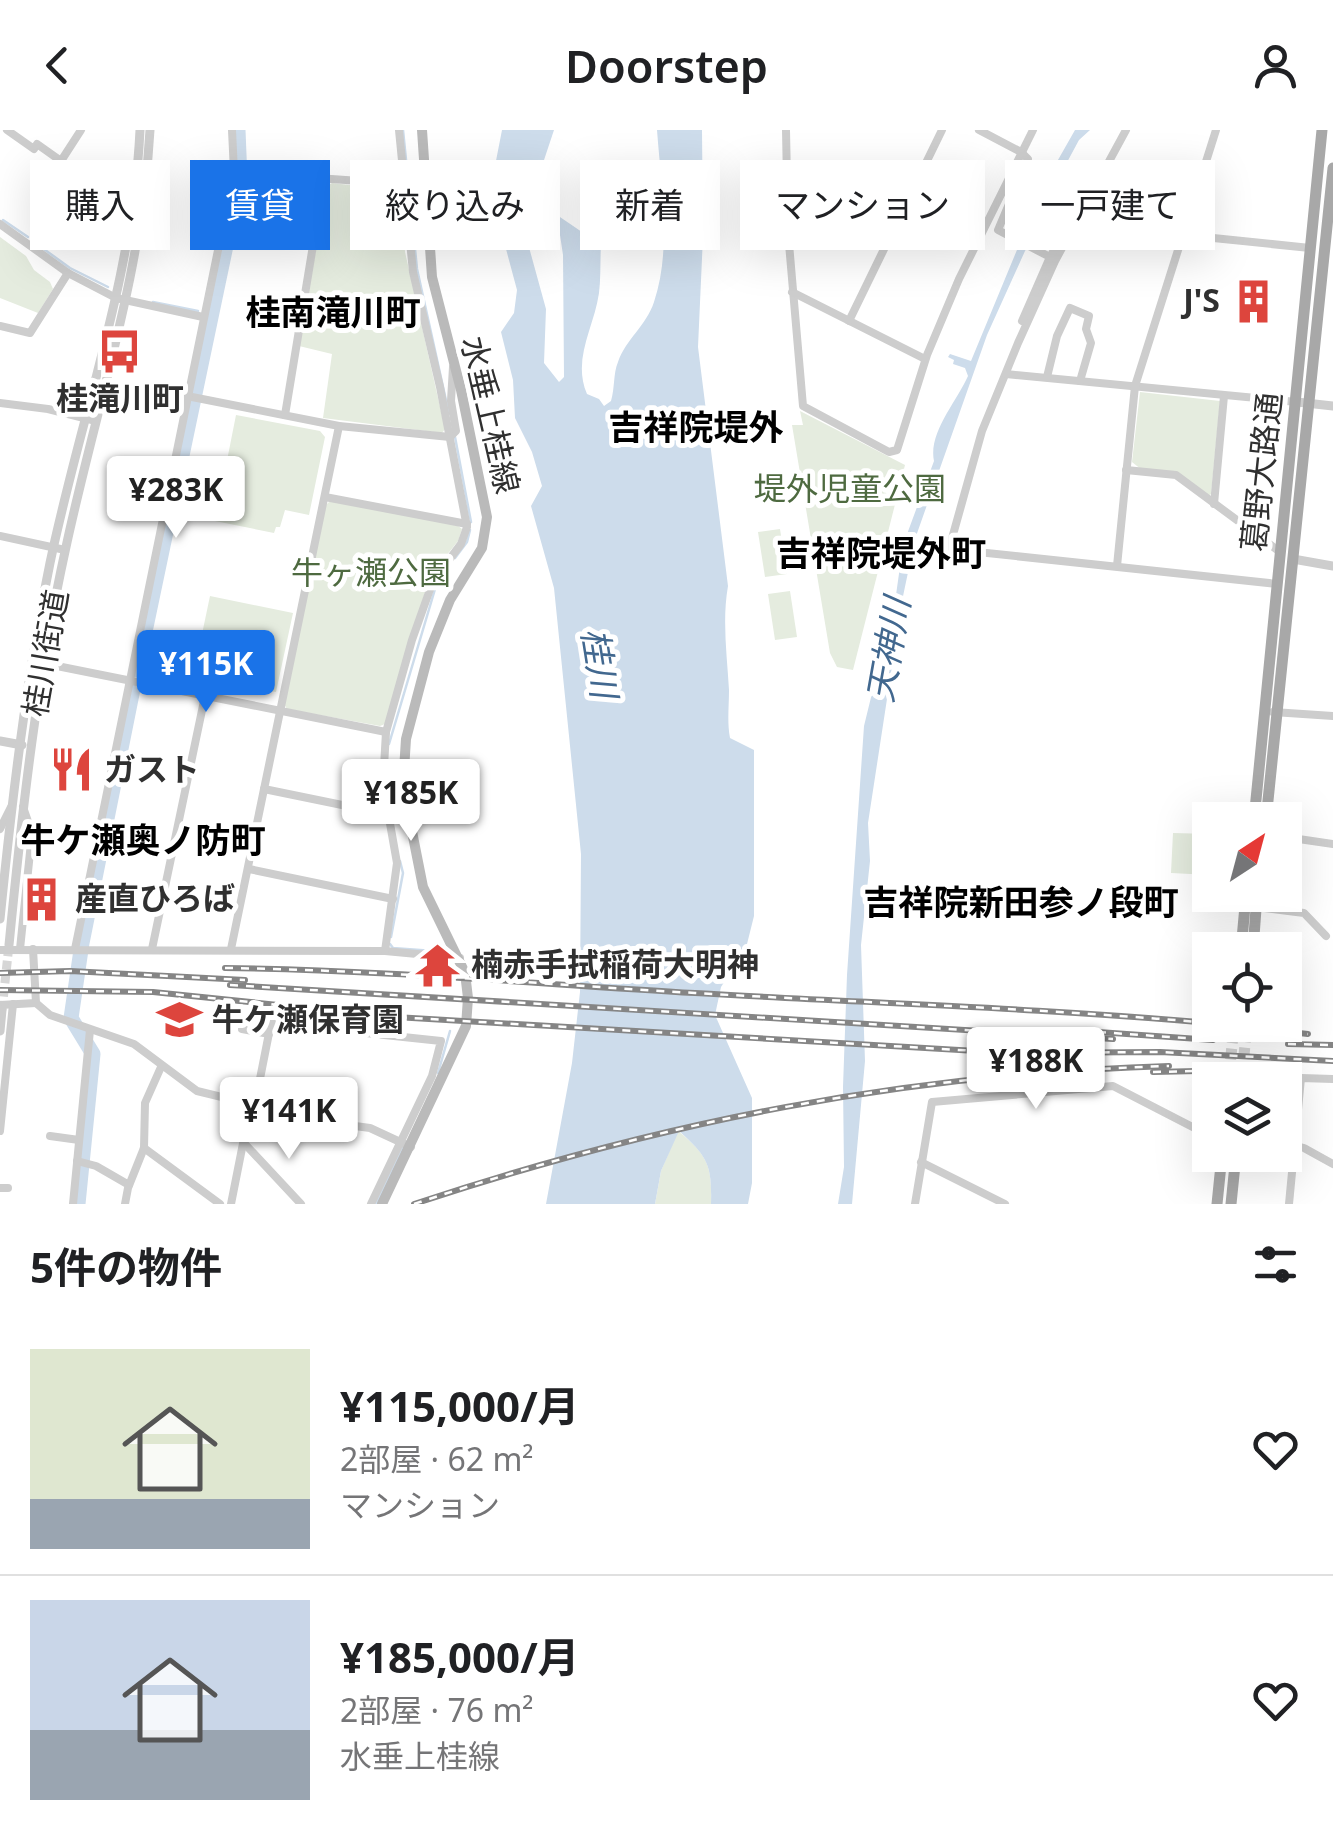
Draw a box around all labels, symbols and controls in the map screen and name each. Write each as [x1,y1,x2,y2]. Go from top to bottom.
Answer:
text: Doorstep [565,35,768,96]
icon: back [30,38,85,93]
icon: person [1248,38,1303,93]
chip: 購入 [30,160,170,250]
chip: 賃貸 [190,160,330,250]
chip: 絞り込み [350,160,560,250]
chip: 新着 [580,160,720,250]
chip: マンション [740,160,985,250]
chip: 一戸建て [1005,160,1215,250]
building icon: J'S [1229,277,1277,325]
place label: J'S [1180,278,1220,321]
district label: 桂南滝川町 [245,288,421,335]
bus stop icon: 桂滝川町 [96,327,144,375]
street label: 水垂上桂線 [453,332,530,497]
place label: 桂滝川町 [56,376,184,419]
street label: 葛野大路通 [1231,390,1290,554]
district label: 吉祥院堤外 [608,403,784,450]
pin: ¥283K [106,456,246,541]
park label: 堤外児童公園 [754,466,946,509]
text: ¥283K [129,467,223,510]
district label: 吉祥院堤外町 [776,529,986,576]
park label: 牛ヶ瀬公園 [291,550,451,593]
street label: 桂川街道 [12,586,77,720]
water label: 天神川 [855,590,920,706]
water label: 桂川 [572,625,630,705]
pin: ¥115K [136,630,276,715]
text: ¥115K [159,641,253,684]
restaurant icon: ガスト [47,746,95,794]
place label: ガスト [104,747,200,790]
pin: ¥185K [341,759,481,844]
text: ¥185K [364,770,458,813]
north arrow [1192,802,1302,912]
map controls [1192,802,1302,1172]
district label: 牛ケ瀬奥ノ防町 [20,816,266,863]
building icon: 産直ひろば [18,875,66,923]
place label: 産直ひろば [75,876,235,919]
district label: 吉祥院新田参ノ段町 [863,878,1179,925]
button: locate [1192,932,1302,1042]
temple icon: 楠赤手拭稲荷大明神 [414,941,462,989]
place label: 楠赤手拭稲荷大明神 [471,942,759,985]
school or university icon: 牛ケ瀬保育園 [155,996,203,1044]
place label: 牛ケ瀬保育園 [212,997,404,1040]
pin: ¥188K [966,1027,1106,1112]
text: ¥188K [989,1038,1083,1081]
button: layers [1192,1062,1302,1172]
pin: ¥141K [219,1077,359,1162]
text: ¥141K [242,1088,336,1131]
icon: filters [1248,1237,1303,1292]
text: 5件の物件 [30,1238,222,1295]
text: ¥115,000/月 [340,1377,580,1434]
icon: home [110,1389,230,1509]
icon: heart [1248,1422,1303,1477]
text: 2部屋 · 62 m² [340,1437,534,1480]
text: マンション [340,1483,500,1526]
text: ¥185,000/月 [340,1628,580,1685]
icon: home [110,1640,230,1760]
icon: heart [1248,1673,1303,1728]
text: 2部屋 · 76 m² [340,1688,534,1731]
text: 水垂上桂線 [340,1734,500,1777]

